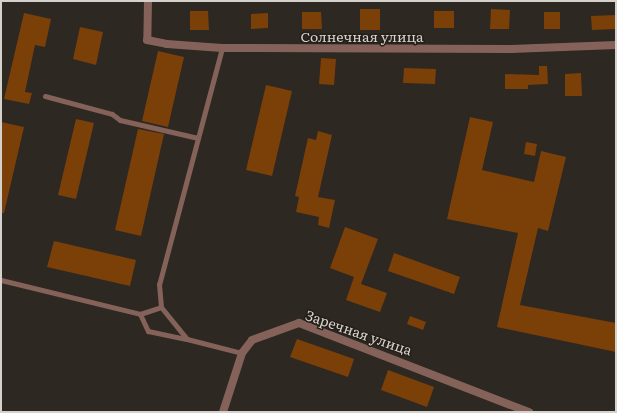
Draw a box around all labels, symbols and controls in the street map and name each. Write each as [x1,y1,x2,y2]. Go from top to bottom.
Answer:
street label: Солнечная улица [300,28,424,44]
street label: Заречная улица [303,306,415,358]

